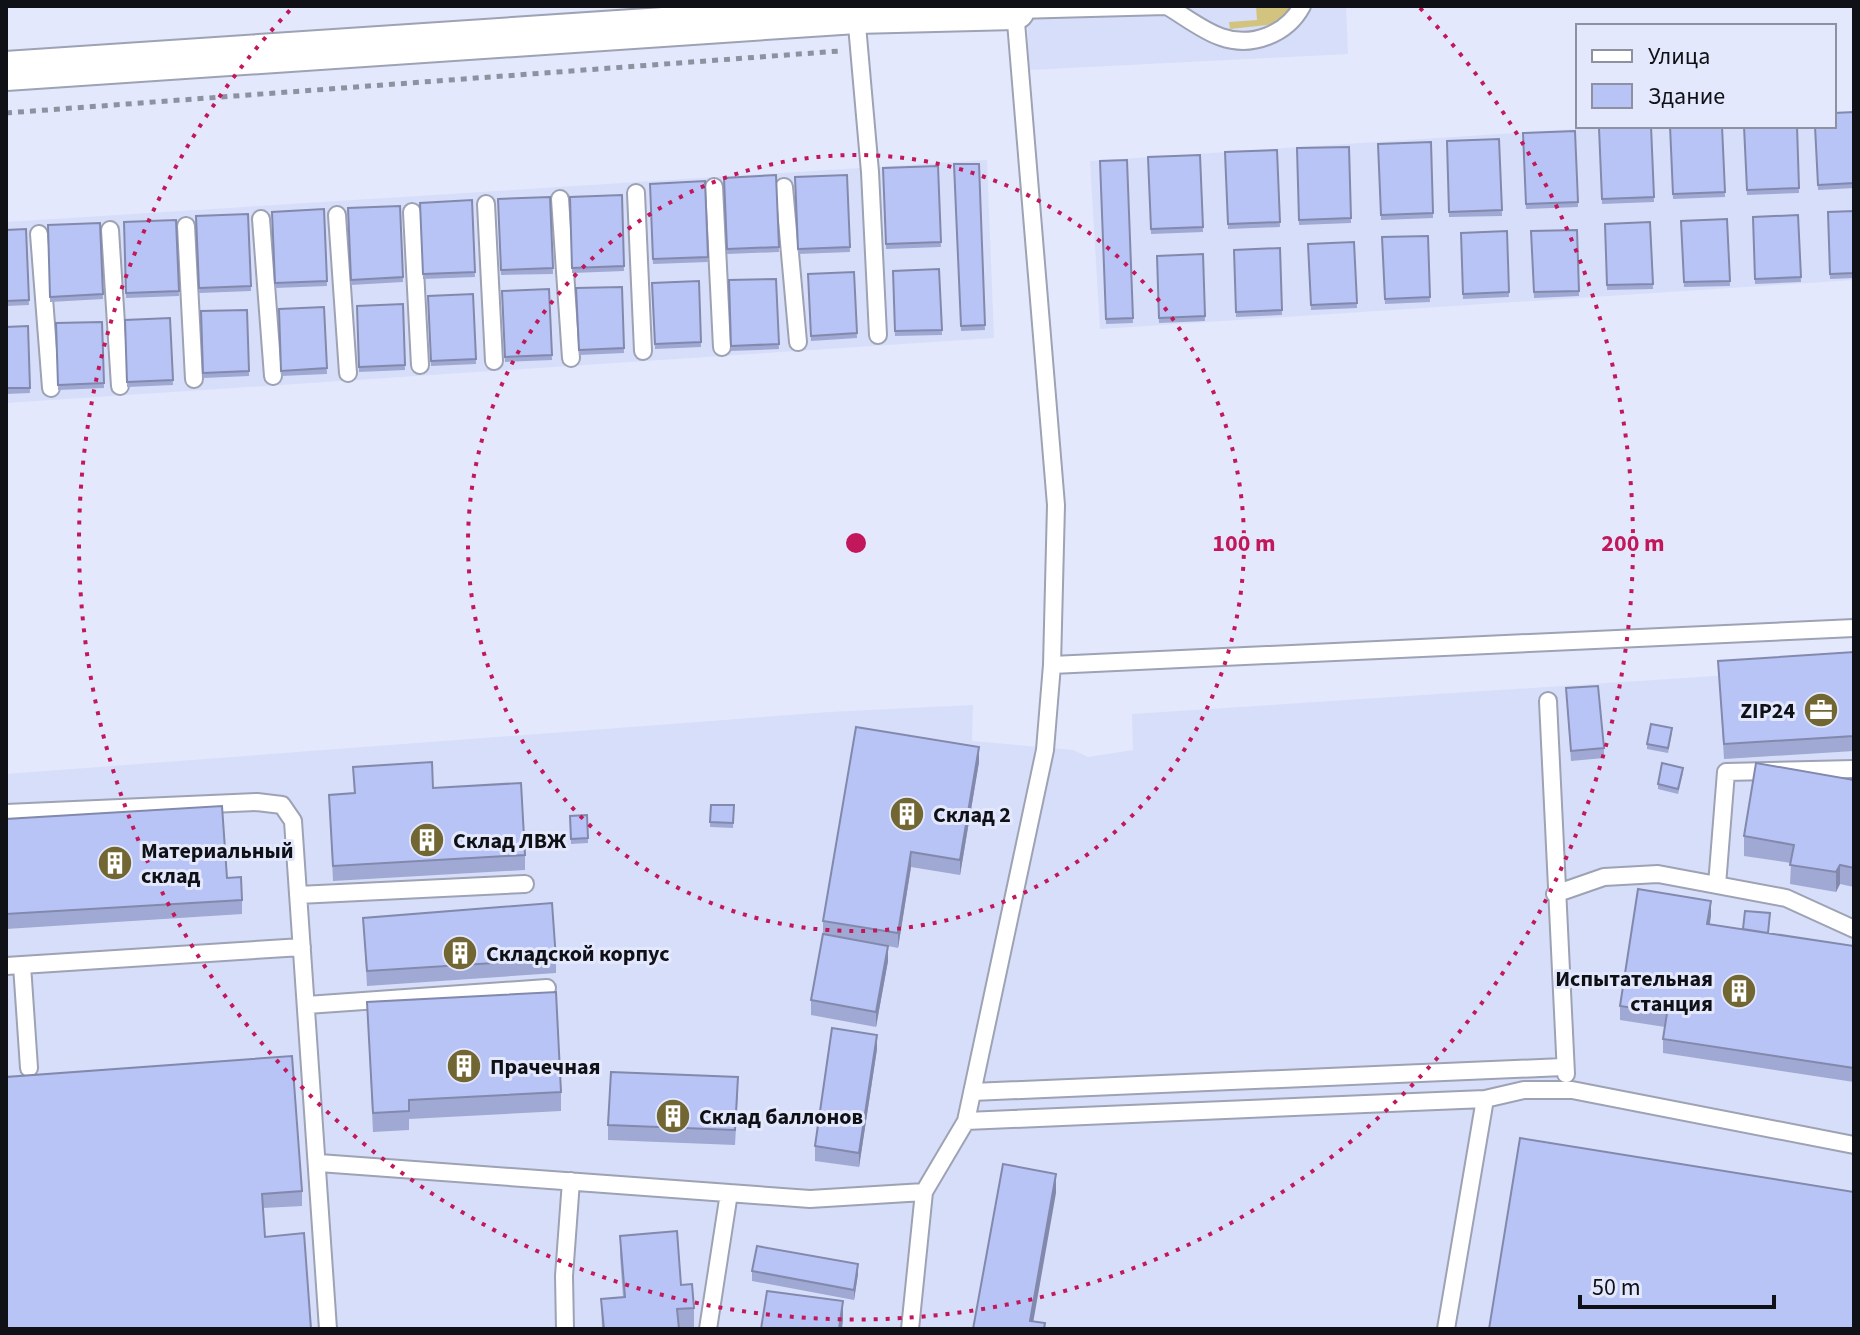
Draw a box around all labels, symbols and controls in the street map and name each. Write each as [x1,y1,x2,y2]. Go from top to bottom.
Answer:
legend [1576,24,1836,128]
text: Улица [1648,39,1710,74]
text: Здание [1648,79,1725,114]
text: 100 m [1212,526,1276,561]
text: 200 m [1601,526,1665,561]
centre of rings [842,529,870,557]
office icon: ZIP24 [1802,691,1840,729]
place label: ZIP24 [1740,695,1795,727]
building icon: Склад 2 [888,795,926,833]
place label: Склад 2 [933,799,1011,831]
building icon: Склад ЛВЖ [408,821,446,859]
place label: Склад ЛВЖ [453,825,567,857]
place label: Материальный склад [141,835,294,892]
building icon: Материальный склад [96,844,134,882]
building icon: Складской корпус [441,934,479,972]
place label: Складской корпус [486,938,670,970]
place label: Испытательная станция [1555,963,1713,1020]
building icon: Испытательная станция [1720,972,1758,1010]
building icon: Прачечная [445,1047,483,1085]
place label: Прачечная [490,1051,601,1083]
building icon: Склад баллонов [654,1097,692,1135]
place label: Склад баллонов [699,1101,863,1133]
scale bar [1580,1259,1774,1309]
text: 50 m [1592,1270,1641,1305]

